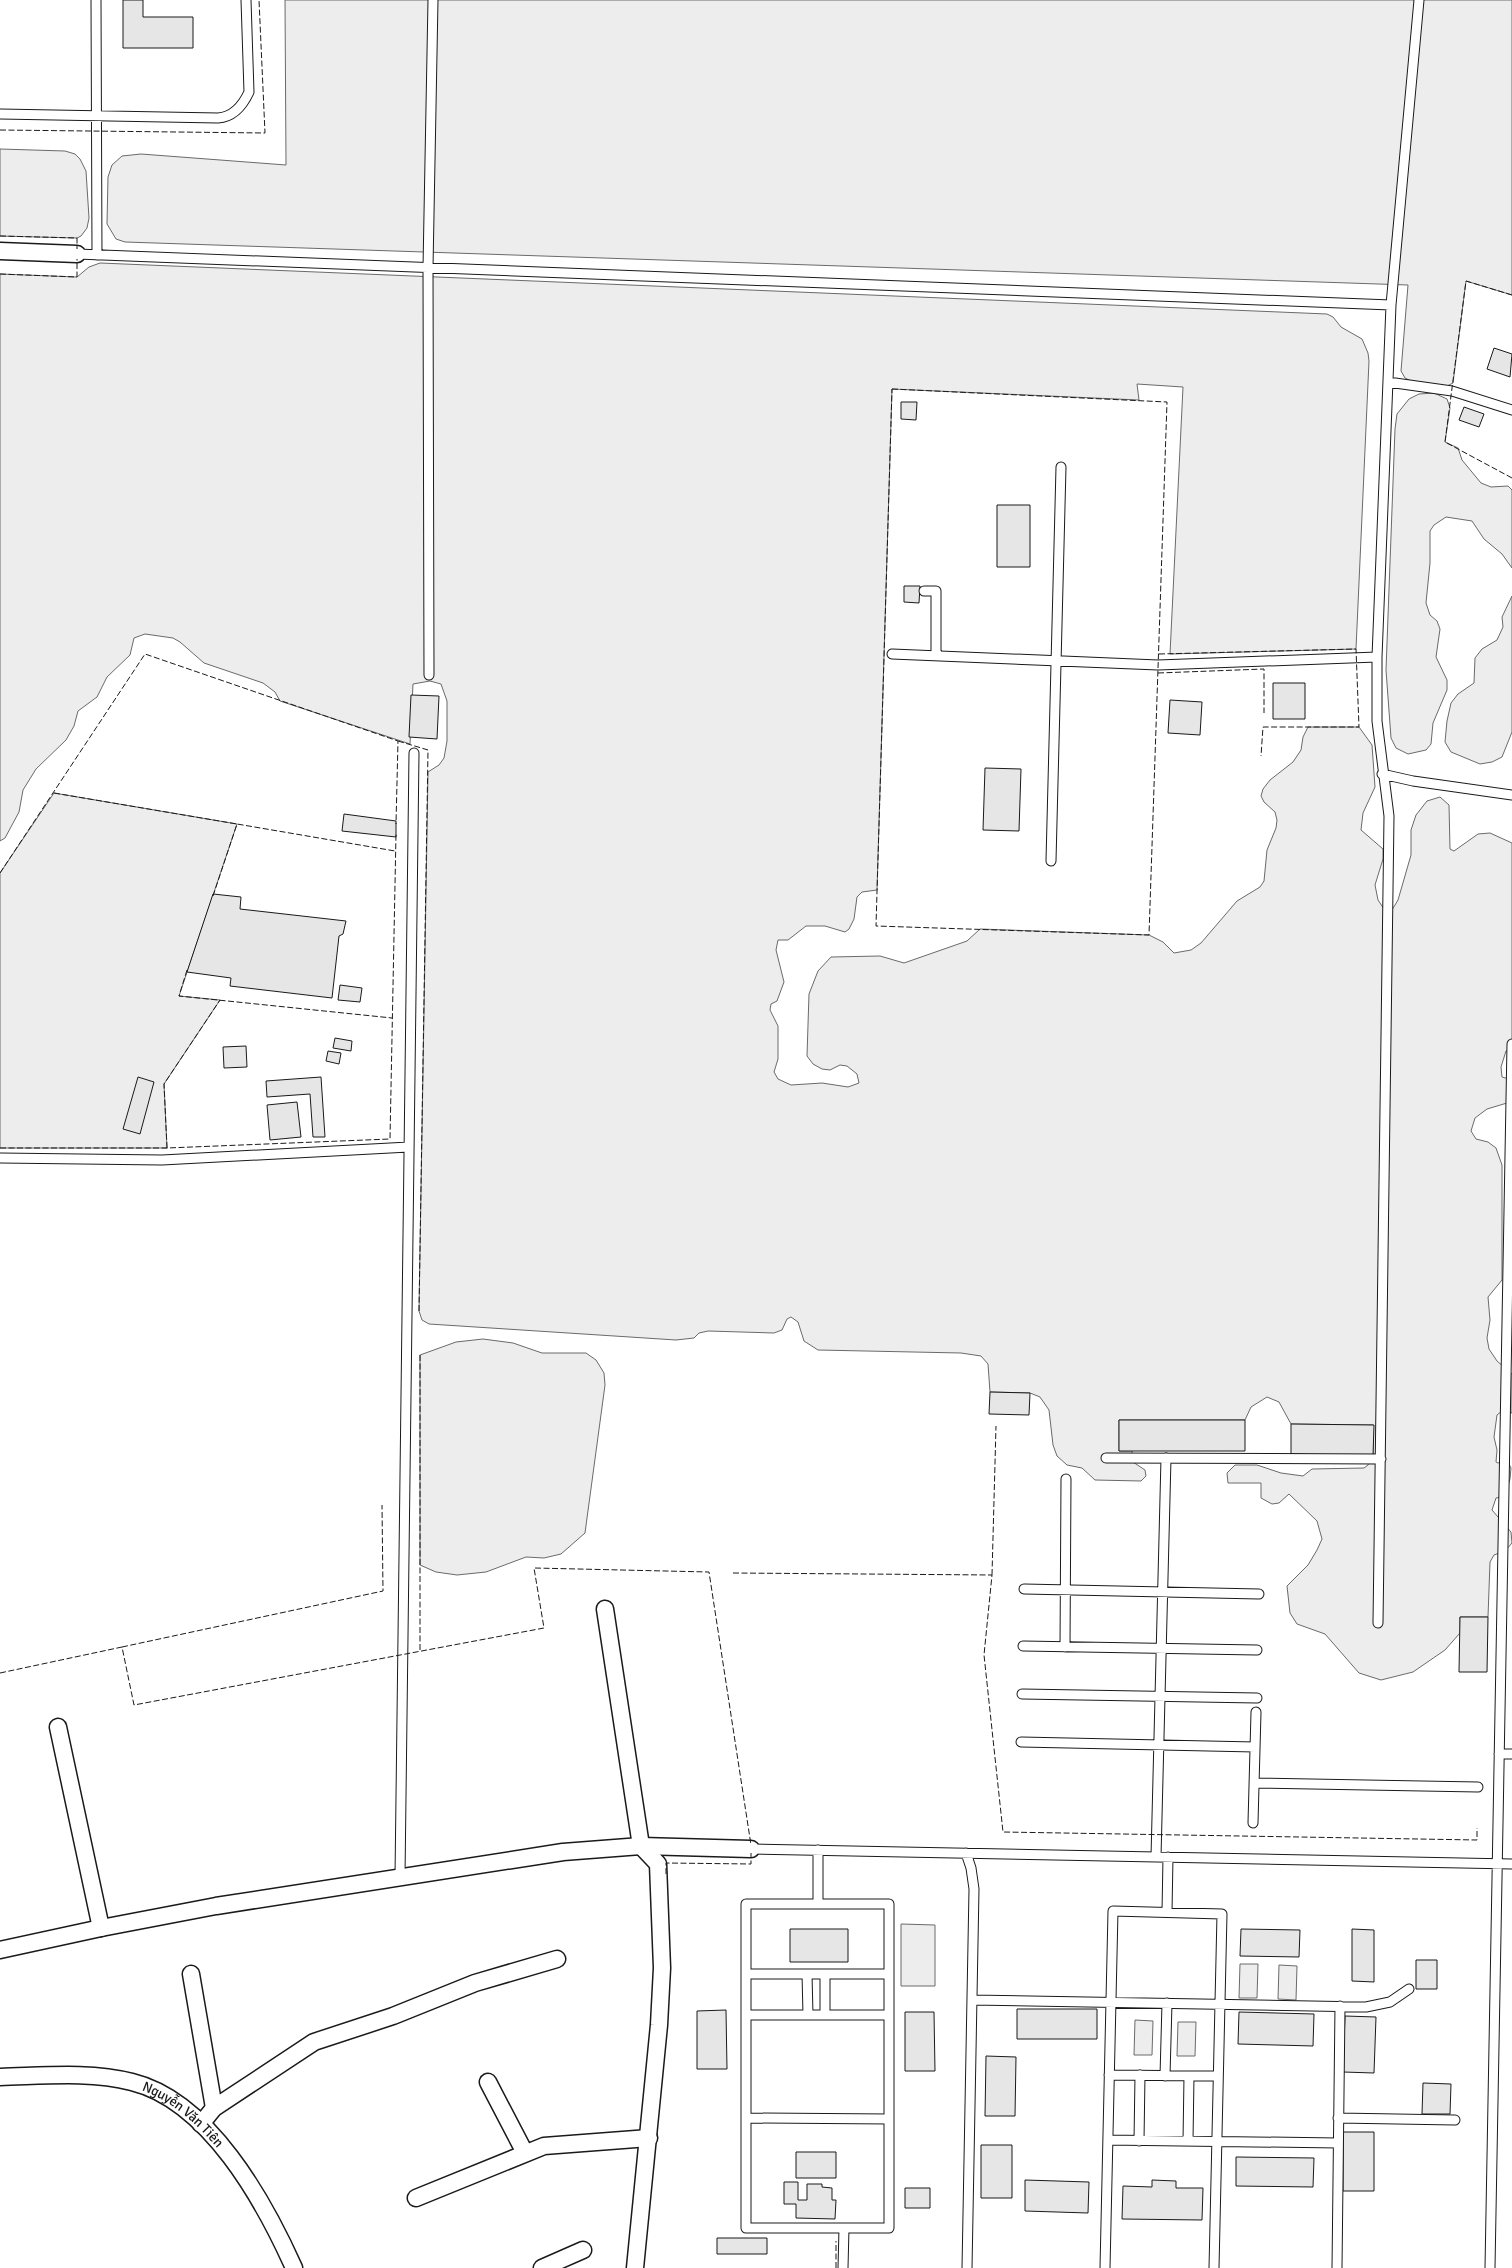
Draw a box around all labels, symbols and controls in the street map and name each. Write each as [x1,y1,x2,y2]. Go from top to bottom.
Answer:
street label: Nguyễn Văn Tiên [140,2077,228,2151]

